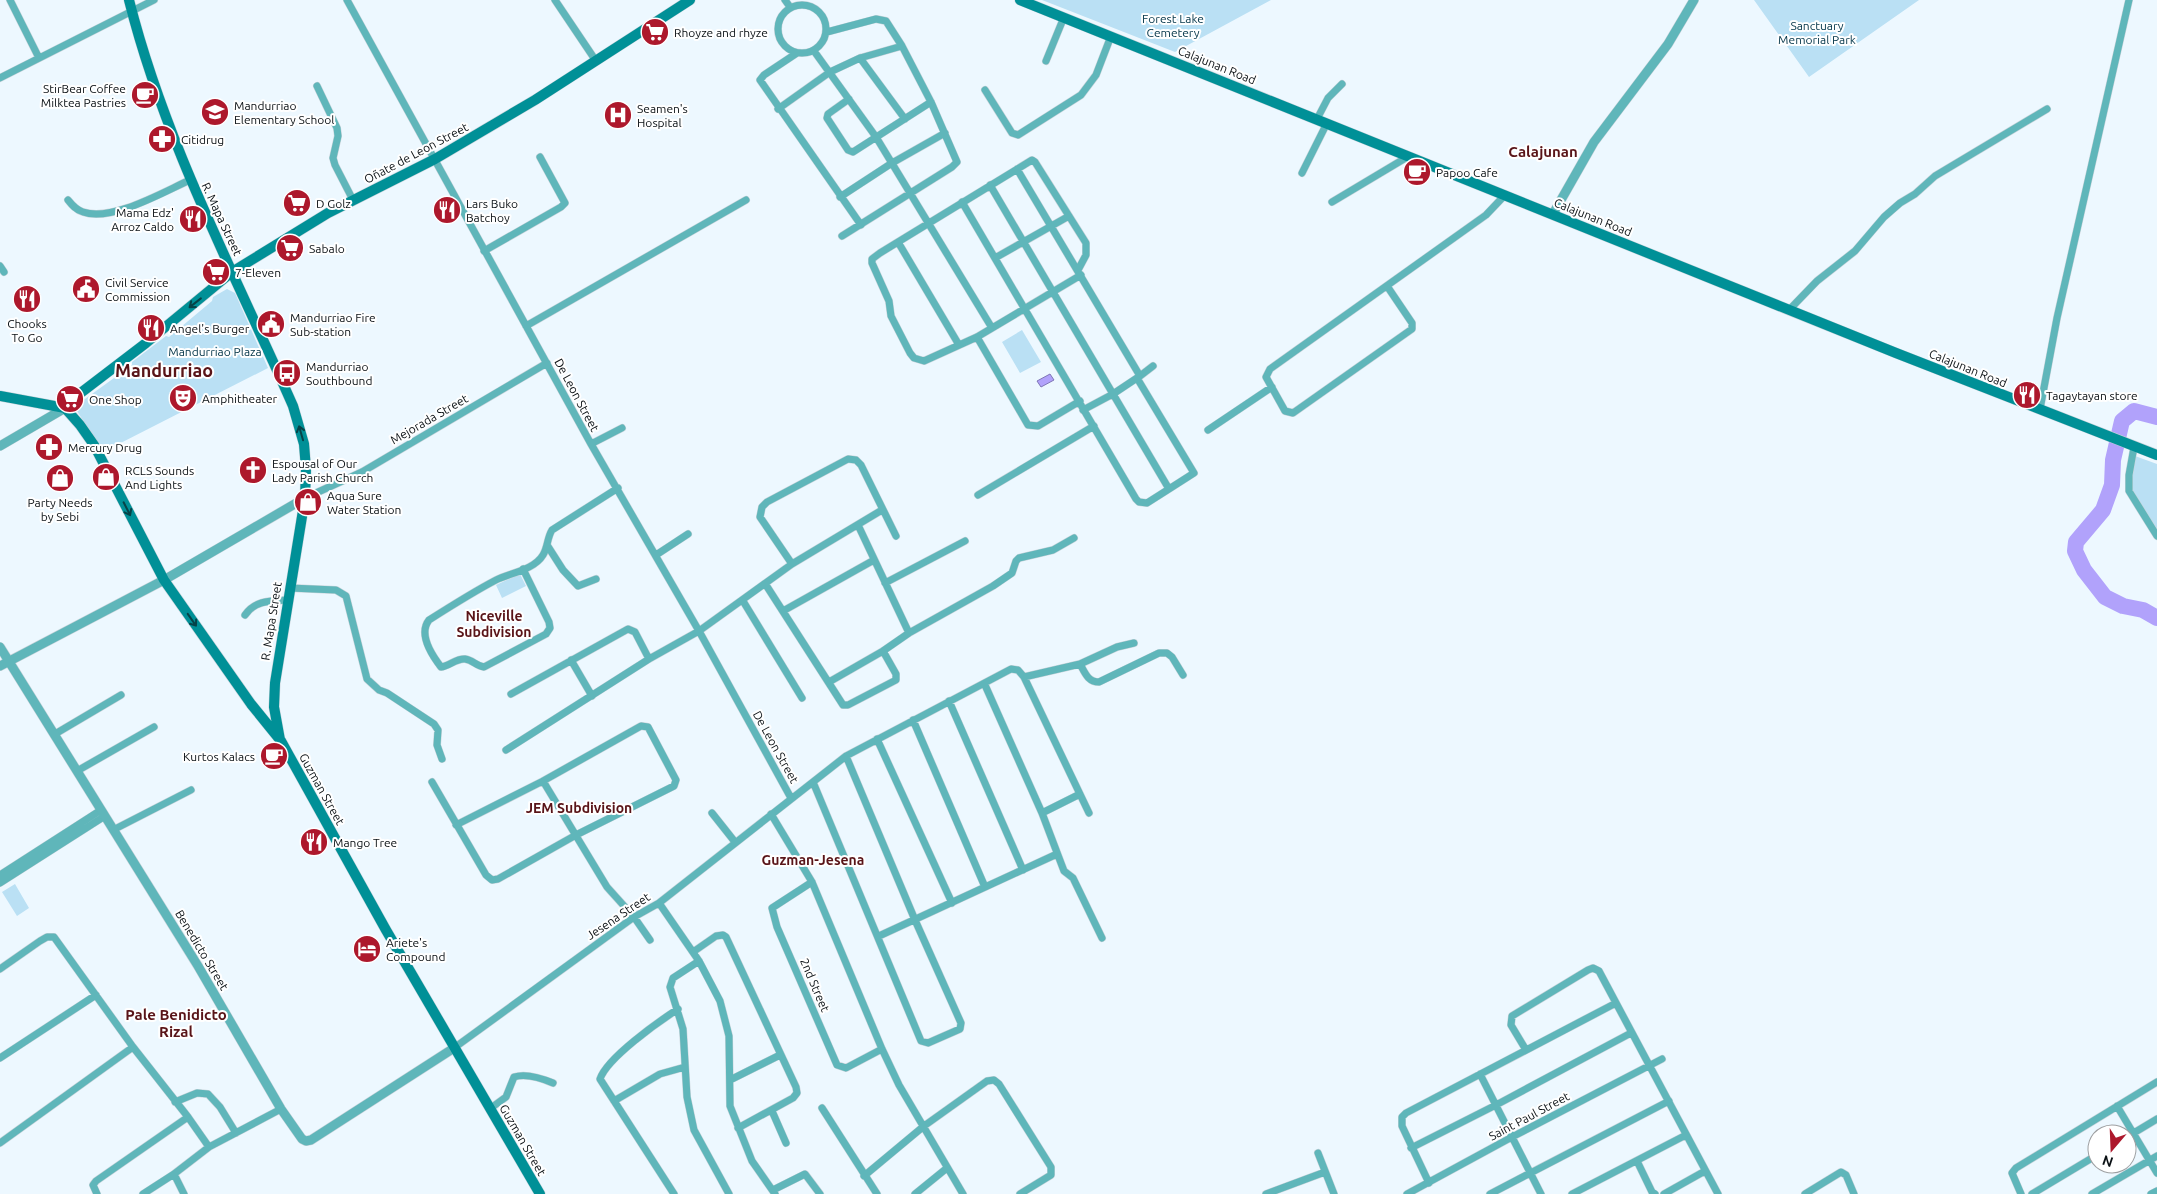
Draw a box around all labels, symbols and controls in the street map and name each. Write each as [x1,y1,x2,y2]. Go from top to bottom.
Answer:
park label: Forest Lake Cemetery [1142,12,1204,39]
supermarket icon: Rhoyze and rhyze [640,17,670,47]
park label: Sanctuary Memorial Park [1778,19,1856,46]
place label: Rhoyze and rhyze [674,26,768,39]
street label: Calajunan Road [1176,43,1258,87]
cafe icon: StirBear Coffee Milktea Pastries [130,80,160,110]
place label: StirBear Coffee Milktea Pastries [41,82,126,109]
school or university icon: Mandurriao Elementary School [200,97,230,127]
place label: Mandurriao Elementary School [234,99,334,126]
hospital icon: Seamen's Hospital [603,100,633,130]
place label: Seamen's Hospital [637,102,688,129]
street label: Oñate de Leon Street [362,120,470,186]
pharmacy icon: Citidrug [147,124,177,154]
place label: Citidrug [181,133,224,146]
district label: Calajunan [1508,143,1578,160]
cafe icon: Papoo Cafe [1402,157,1432,187]
place label: Papoo Cafe [1436,166,1498,179]
street label: R. Mapa Street [199,180,245,258]
supermarket icon: D Golz [282,188,312,218]
restaurant icon: Lars Buko Batchoy [432,195,462,225]
street label: Calajunan Road [1552,195,1634,239]
place label: D Golz [316,197,351,210]
place label: Lars Buko Batchoy [466,197,518,224]
restaurant icon: Mama Edz' Arroz Caldo [178,204,208,234]
place label: Mama Edz' Arroz Caldo [111,206,174,233]
supermarket icon: Sabalo [275,233,305,263]
place label: Sabalo [309,242,345,255]
supermarket icon: 7-Eleven [201,257,231,287]
place label: 7-Eleven [235,266,281,279]
public building icon: Civil Service Commission [71,274,101,304]
place label: Civil Service Commission [105,276,170,303]
restaurant icon: Chooks To Go [12,284,42,314]
one-way arrow [189,298,202,309]
public building icon: Mandurriao Fire Sub-station [256,309,286,339]
place label: Mandurriao Fire Sub-station [290,311,376,338]
restaurant icon: Angel's Burger [136,313,166,343]
place label: Chooks To Go [7,317,47,344]
place label: Angel's Burger [170,322,250,335]
park label: Mandurriao Plaza [168,345,262,358]
street label: Calajunan Road [1927,346,2009,390]
street label: De Leon Street [552,356,602,434]
bus stop icon: Mandurriao Southbound [272,358,302,388]
district label: Mandurriao [115,360,213,380]
place label: Mandurriao Southbound [306,360,373,387]
restaurant icon: Tagaytayan store [2012,380,2042,410]
theatre icon: Amphitheater [168,383,198,413]
supermarket icon: One Shop [55,384,85,414]
place label: Tagaytayan store [2046,389,2138,402]
street label: Mejorada Street [388,391,470,446]
place label: Amphitheater [202,392,278,405]
place label: One Shop [89,393,142,406]
one-way arrow [295,425,305,441]
pharmacy icon: Mercury Drug [34,432,64,462]
place label: Mercury Drug [68,441,142,454]
church icon: Espousal of Our Lady Parish Church [238,455,268,485]
place label: Espousal of Our Lady Parish Church [272,457,373,484]
shop icon: RCLS Sounds And Lights [91,462,121,492]
shop icon: Party Needs by Sebi [45,463,75,493]
place label: RCLS Sounds And Lights [125,464,194,491]
shop icon: Aqua Sure Water Station [293,487,323,517]
place label: Aqua Sure Water Station [327,489,401,516]
place label: Party Needs by Sebi [27,496,93,523]
one-way arrow [123,501,132,516]
street label: R. Mapa Street [258,580,284,661]
district label: Niceville Subdivision [456,608,532,640]
one-way arrow [187,613,197,627]
street label: De Leon Street [751,709,801,786]
cafe icon: Kurtos Kalacs [259,741,289,771]
place label: Kurtos Kalacs [183,750,255,763]
street label: Guzman Street [297,751,347,827]
district label: JEM Subdivision [526,800,632,816]
restaurant icon: Mango Tree [299,827,329,857]
place label: Mango Tree [333,836,397,849]
district label: Guzman-Jesena [762,852,864,868]
street label: Jesena Street [584,890,652,942]
street label: Benedicto Street [173,908,231,993]
hotel icon: Ariete's Compound [352,934,382,964]
place label: Ariete's Compound [386,936,446,963]
street label: 2nd Street [798,956,832,1014]
district label: Pale Benidicto Rizal [125,1006,227,1040]
street label: Saint Paul Street [1487,1089,1572,1143]
street label: Guzman Street [497,1102,549,1178]
north arrow [2087,1124,2137,1174]
text: N [2100,1152,2115,1171]

